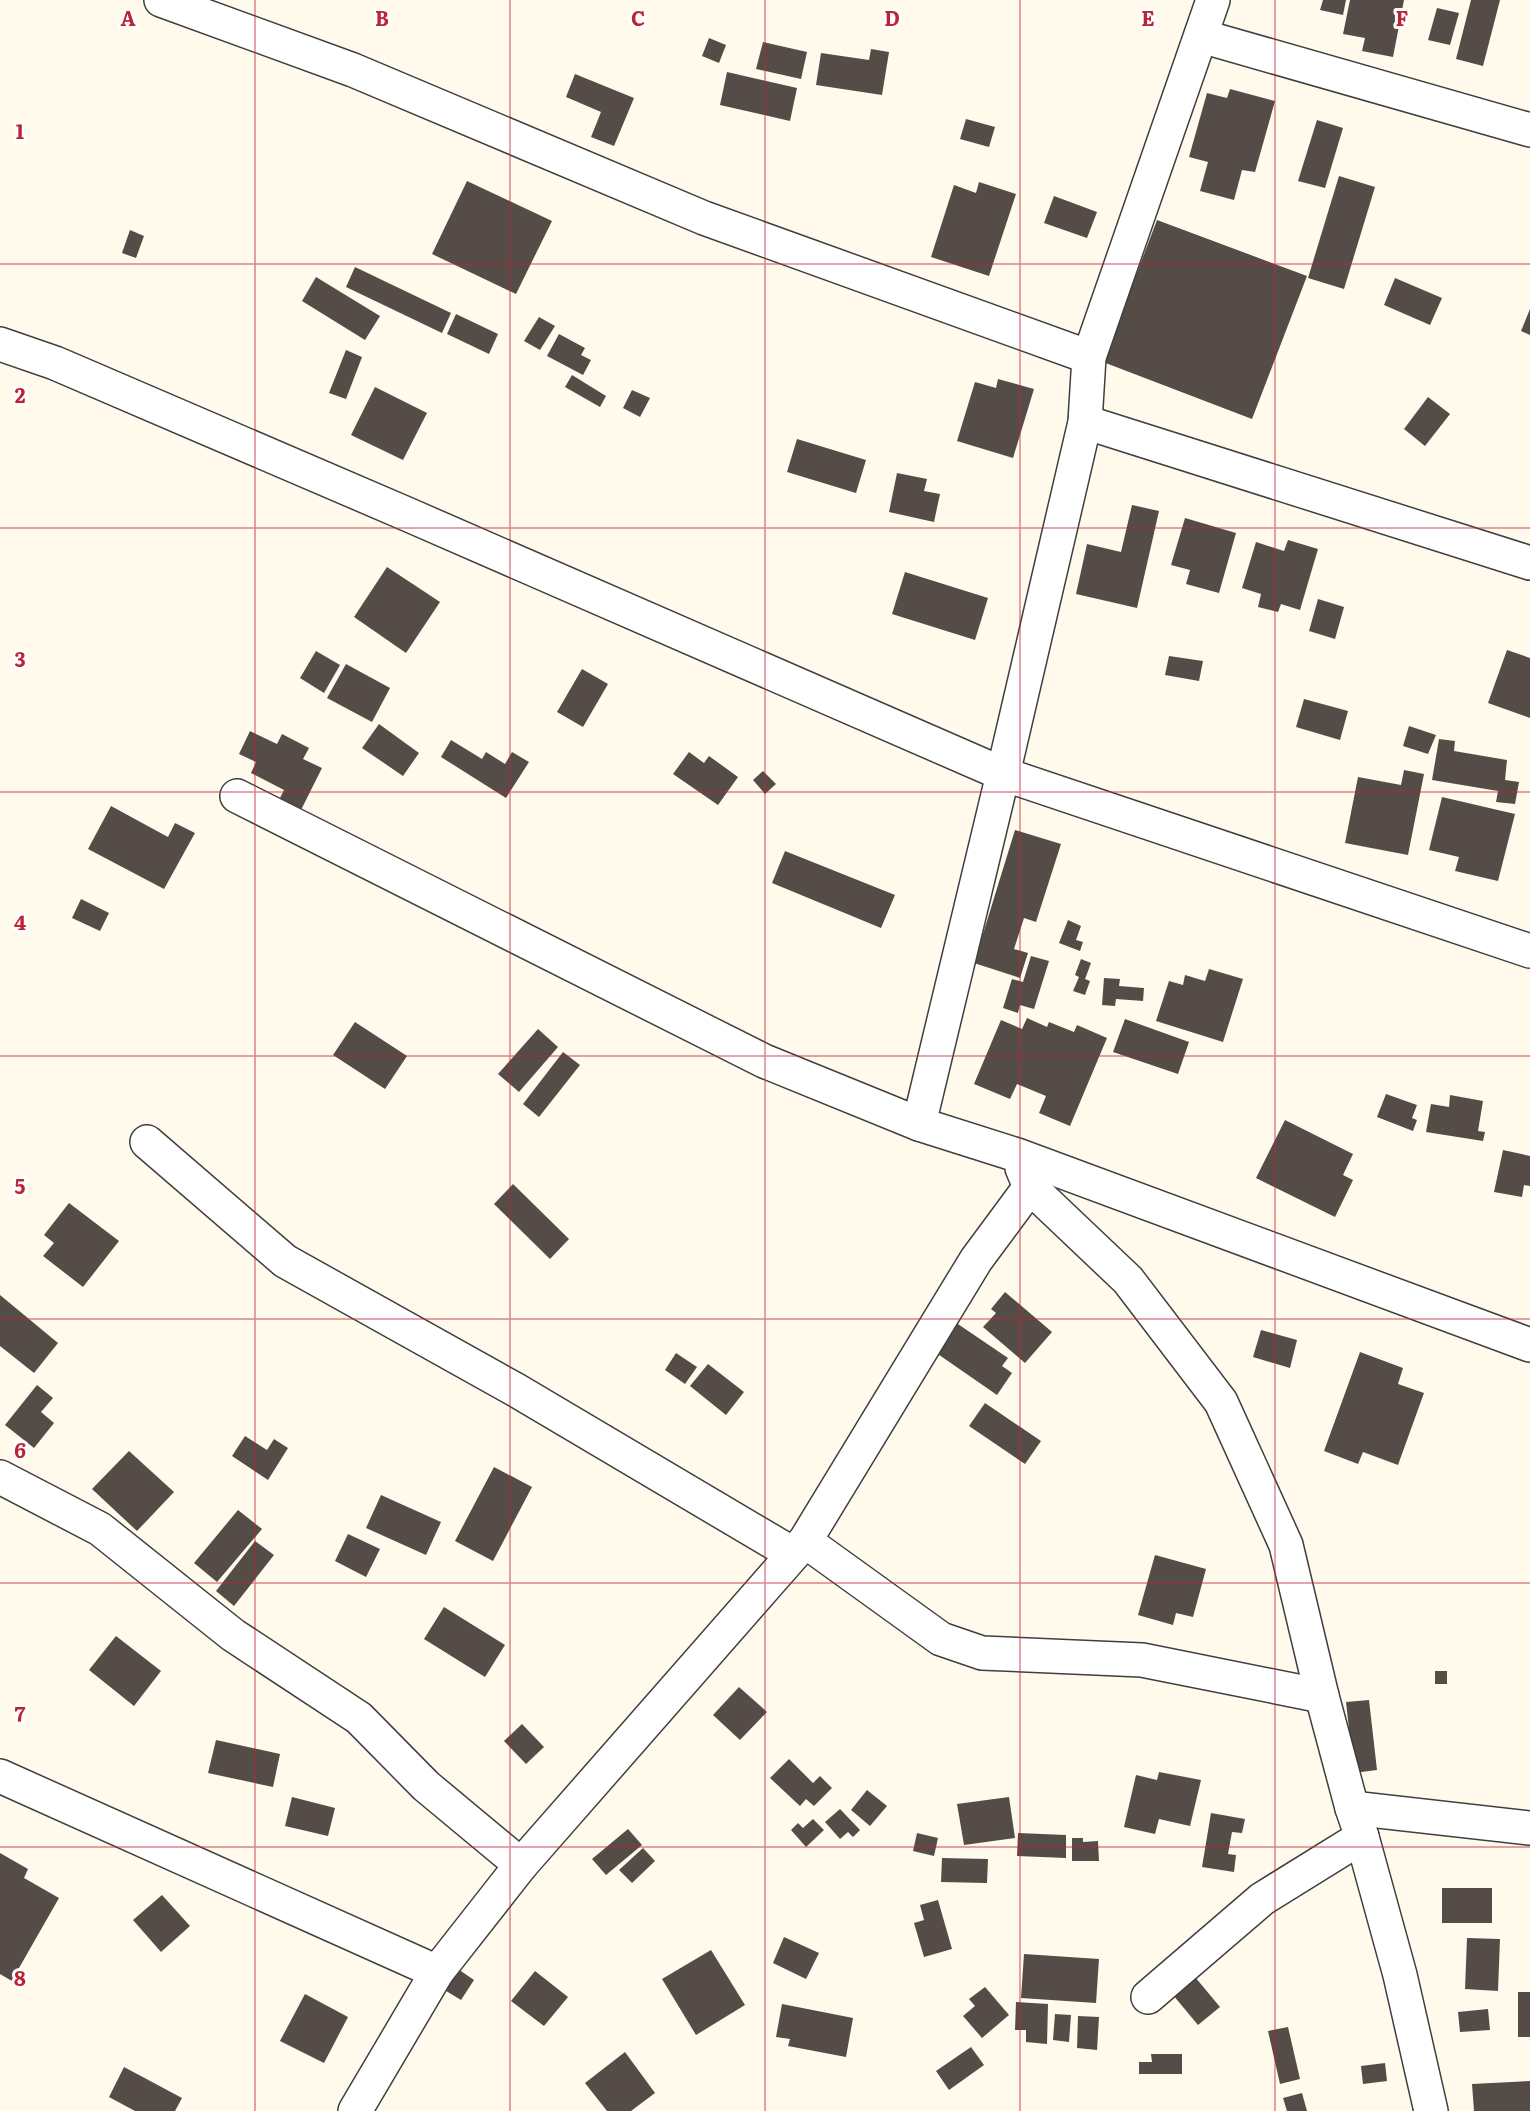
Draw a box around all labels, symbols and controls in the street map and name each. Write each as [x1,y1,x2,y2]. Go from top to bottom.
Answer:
text: A [120,2,136,32]
text: B [375,2,389,32]
text: C [631,2,645,32]
text: D [884,2,900,32]
text: E [1141,2,1155,32]
text: F [1396,2,1409,32]
text: 1 [16,115,24,145]
text: 2 [15,379,26,409]
text: 3 [14,643,26,673]
text: 4 [14,906,26,936]
text: 5 [15,1170,26,1200]
text: 6 [14,1434,26,1464]
text: 7 [15,1698,26,1728]
text: 8 [14,1962,26,1992]

